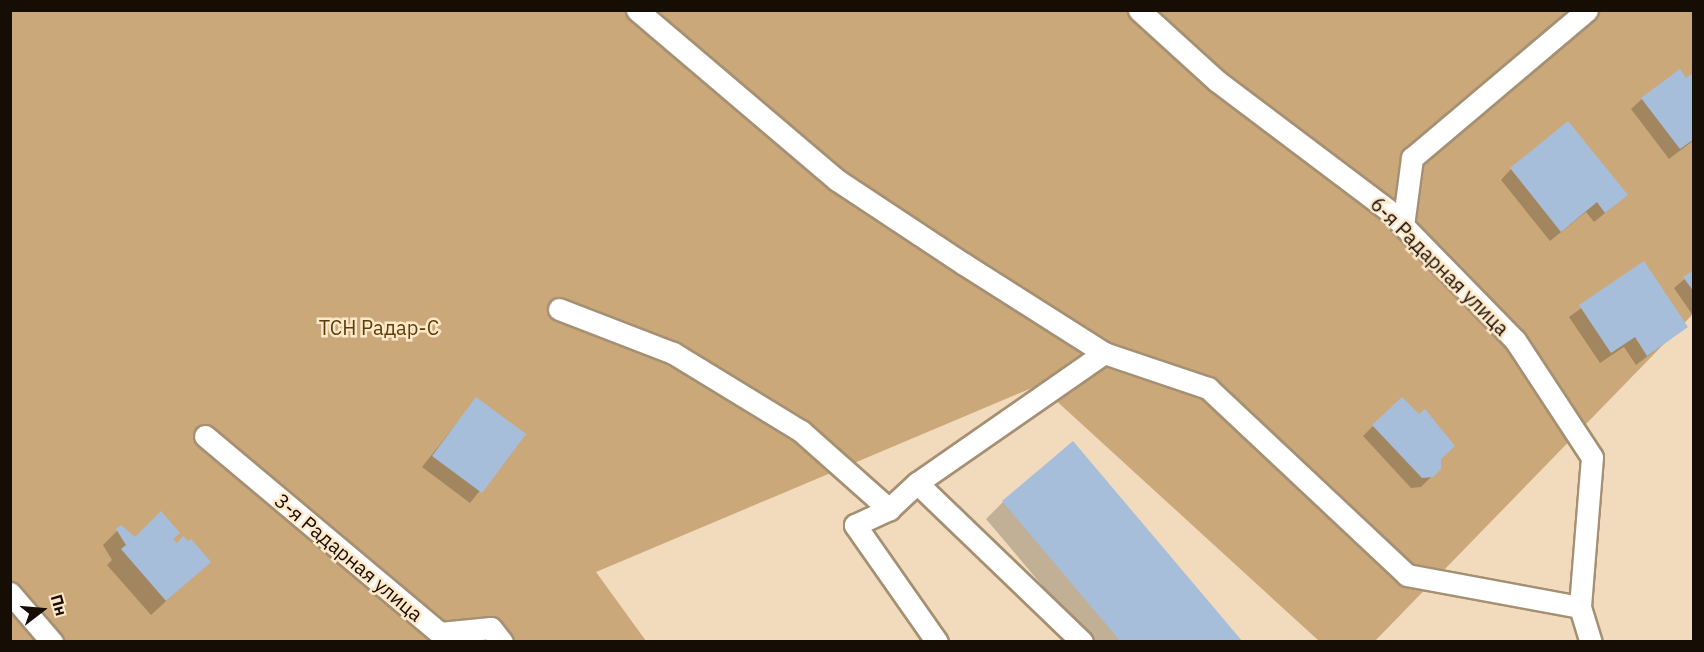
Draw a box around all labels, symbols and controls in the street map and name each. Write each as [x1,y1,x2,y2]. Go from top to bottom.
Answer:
street label: 6-я Радарная улица [1366,192,1514,340]
park label: ТСН Радар-С [319,315,439,339]
street label: 3-я Радарная улица [270,488,428,626]
north arrow [12,580,72,640]
text: Пн [47,592,72,618]

